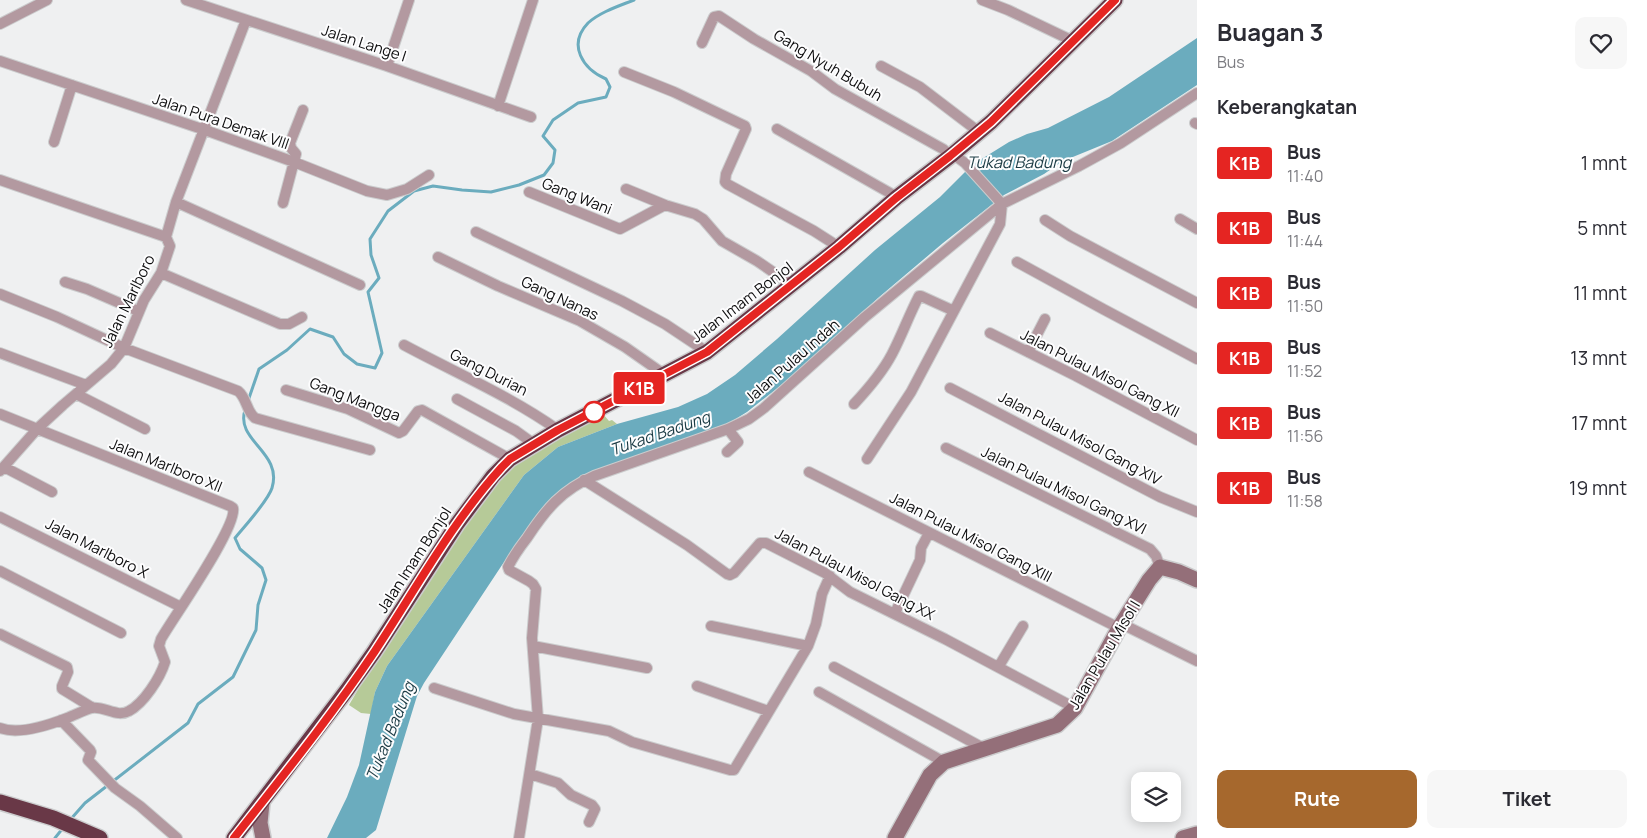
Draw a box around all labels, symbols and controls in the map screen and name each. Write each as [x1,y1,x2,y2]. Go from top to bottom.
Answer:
text: Buagan 3 [1217,15,1323,48]
button: heart [1575,17,1627,69]
street label: Jalan Lange I [319,19,409,67]
street label: Gang Nyuh Bubuh [770,24,886,106]
text: Bus [1217,51,1245,73]
street label: Jalan Pura Demak VIII [150,88,292,154]
text: Keberangkatan [1217,94,1357,120]
text: Bus [1287,139,1321,165]
text: 1 mnt [1581,150,1627,176]
water label: Tukad Badung [967,151,1073,173]
text: K1B [1229,151,1260,175]
text: 11:40 [1287,165,1323,187]
street label: Gang Wani [539,172,615,220]
text: Bus [1287,204,1321,230]
text: 5 mnt [1577,215,1627,241]
text: K1B [1229,216,1260,240]
text: 11:44 [1287,230,1323,252]
street label: Jalan Marlboro [96,251,160,351]
street label: Jalan Imam Bonjol [687,257,797,347]
text: Bus [1287,269,1321,295]
street label: Gang Nanas [518,271,602,325]
text: 11 mnt [1573,280,1627,306]
text: K1B [1229,281,1260,305]
text: 11:50 [1287,295,1323,317]
street label: Jalan Pulau Indah [740,314,844,408]
street label: Jalan Pulau Misol Gang XII [1017,324,1183,422]
text: Bus [1287,334,1321,360]
street label: Gang Durian [446,343,532,401]
text: 13 mnt [1570,345,1627,371]
text: K1B [1229,346,1260,370]
text: 11:52 [1287,360,1322,382]
street label: Gang Mangga [307,372,403,426]
line badge: K1B [610,372,668,404]
text: K1B [624,376,654,400]
street label: Jalan Pulau Misol Gang XIV [995,386,1165,490]
text: Bus [1287,399,1321,425]
unlabelled marker [583,401,605,423]
water label: Tukad Badung [607,405,714,460]
text: 17 mnt [1571,410,1627,436]
text: K1B [1229,411,1260,435]
text: 11:56 [1287,425,1323,447]
street label: Jalan Marlboro XII [107,433,225,497]
street label: Jalan Pulau Misol Gang XVI [978,441,1150,539]
text: Bus [1287,464,1321,490]
text: 19 mnt [1569,475,1627,501]
text: K1B [1229,476,1260,500]
street label: Jalan Pulau Misol Gang XIII [886,487,1056,587]
text: 11:58 [1287,490,1323,512]
street label: Jalan Imam Bonjol [372,503,456,617]
street label: Jalan Marlboro X [42,513,152,583]
street label: Jalan Pulau Misol Gang XX [771,523,939,625]
street label: Jalan Pulau Misol I [1063,597,1145,713]
water label: Tukad Badung [360,677,420,784]
button: Rute [1217,770,1417,828]
button: Tiket [1427,770,1627,828]
map controls [1131,772,1181,822]
button: layers [1131,772,1181,822]

